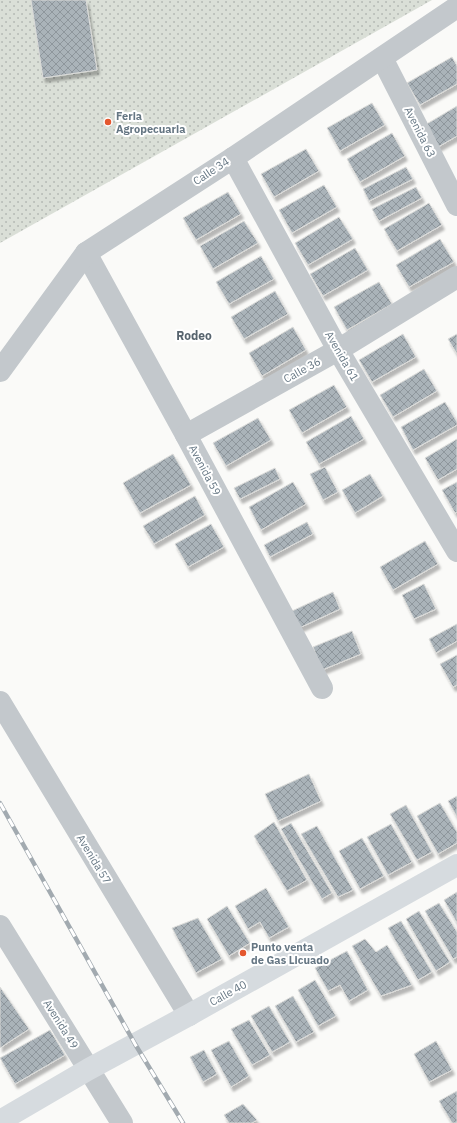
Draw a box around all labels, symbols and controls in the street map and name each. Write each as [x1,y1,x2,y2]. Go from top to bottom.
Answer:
street label: Avenida 63 [401,104,439,160]
place label: Feria Agropecuaria [116,109,185,136]
marker: Feria Agropecuaria [103,117,113,127]
street label: Calle 34 [190,154,232,188]
district label: Rodeo [176,328,212,343]
street label: Avenida 61 [322,329,362,384]
street label: Calle 36 [281,354,323,386]
street label: Avenida 59 [186,442,224,498]
street label: Avenida 57 [74,832,114,886]
place label: Punto venta de Gas Licuado [251,940,329,967]
marker: Punto venta de Gas Licuado [238,948,248,958]
street label: Calle 40 [207,977,249,1009]
street label: Avenida 49 [40,997,82,1051]

